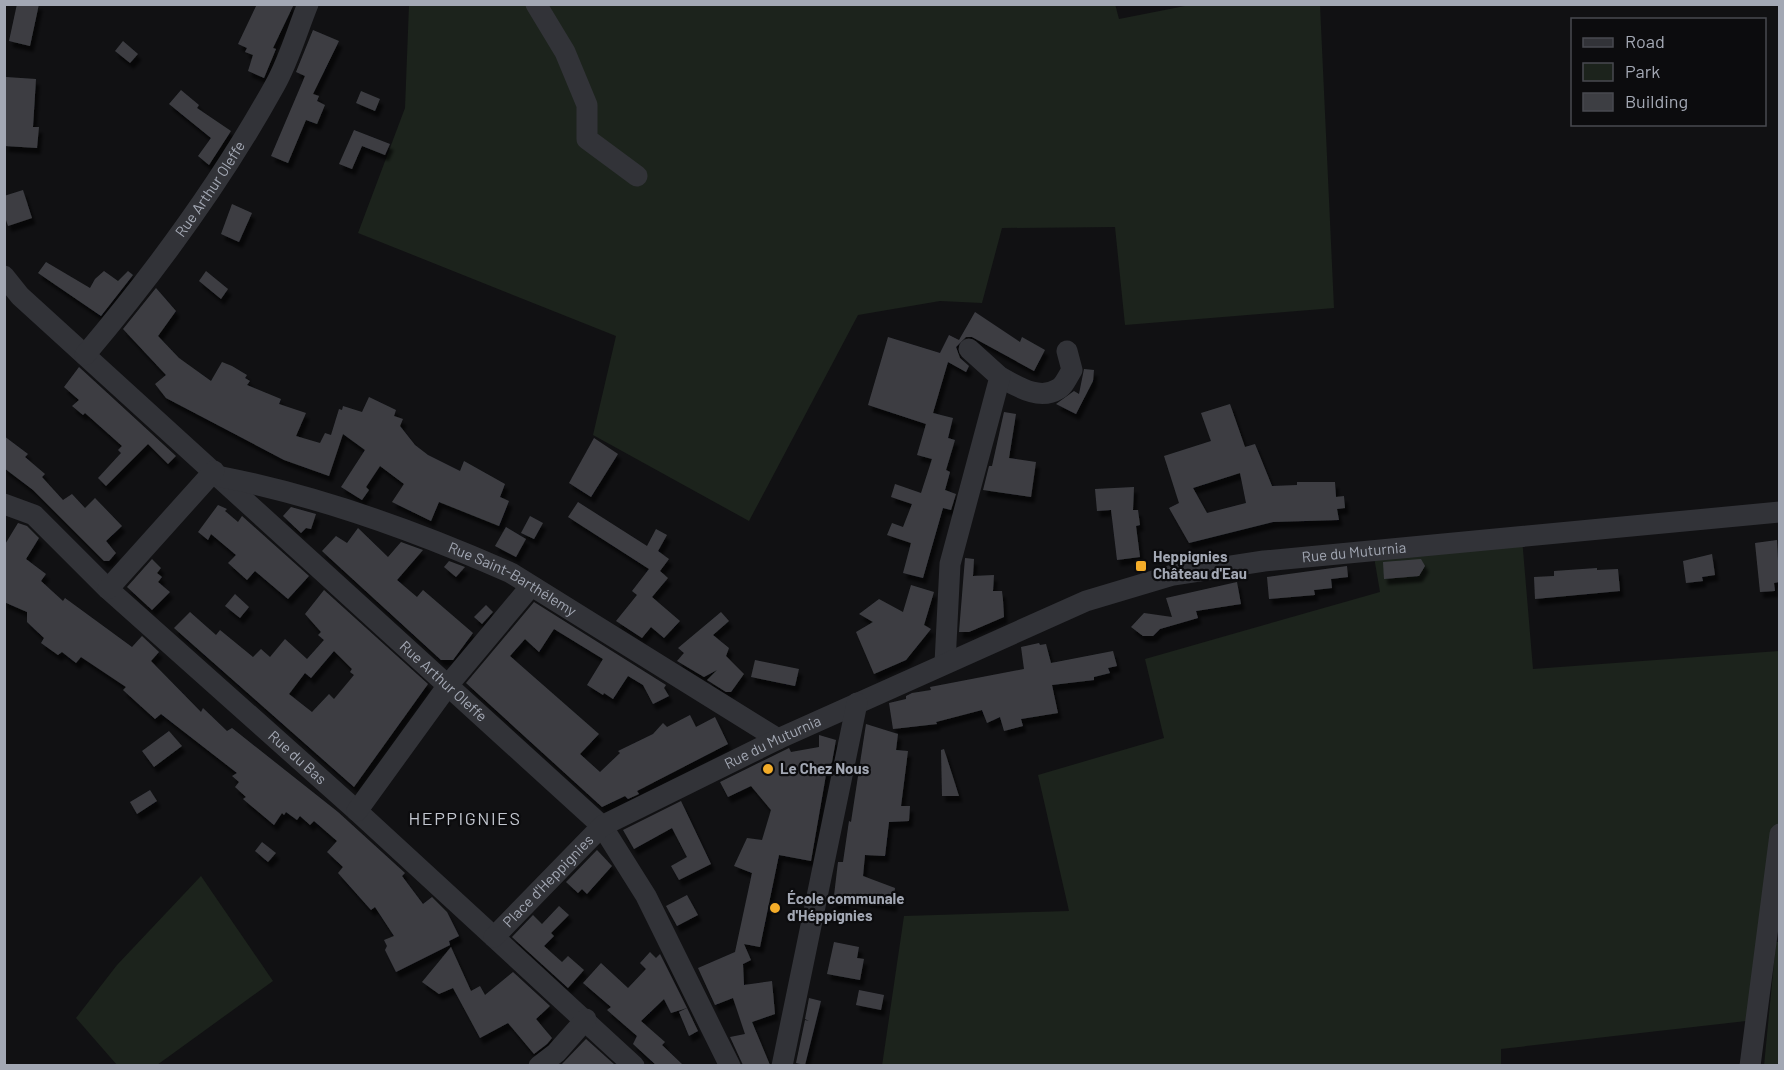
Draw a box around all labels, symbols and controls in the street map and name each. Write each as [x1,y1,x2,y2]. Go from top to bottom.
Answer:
legend [1571,18,1766,126]
text: Road [1625,30,1665,52]
text: Park [1625,60,1660,82]
text: Building [1625,90,1688,112]
street label: Rue Arthur Oleffe [171,137,248,240]
street label: Rue Saint-Barthélemy [446,538,580,620]
street label: Rue du Muturnia [1301,538,1407,565]
place label: Heppignies Château d'Eau [1153,547,1247,582]
marker: Heppignies Château d'Eau [1134,559,1148,573]
street label: Rue Arthur Oleffe [396,636,491,725]
street label: Rue du Muturnia [721,711,823,772]
street label: Rue du Bas [265,726,331,787]
place label: Le Chez Nous [780,759,870,777]
marker: Le Chez Nous [761,762,775,776]
district label: HEPPIGNIES [409,807,521,829]
street label: Place d'Heppignies [499,830,597,930]
place label: École communale d'Héppignies [787,889,904,924]
marker: École communale d'Héppignies [768,901,782,915]

